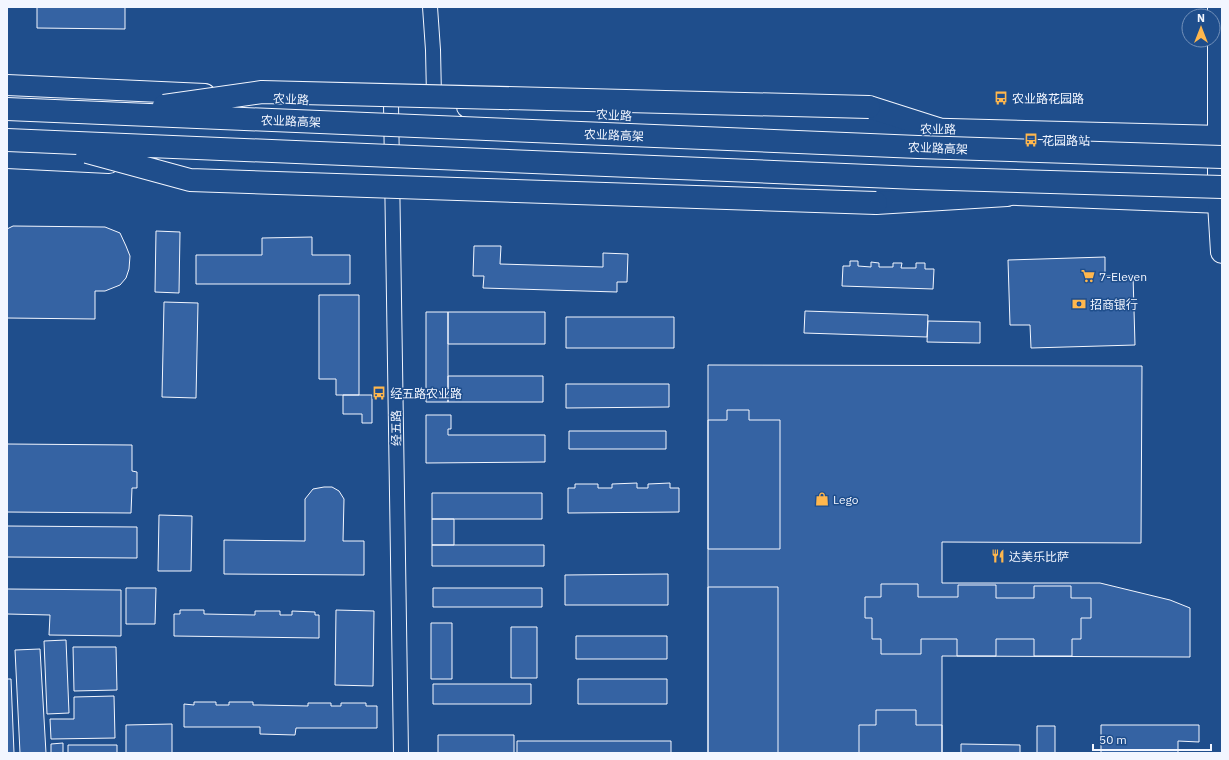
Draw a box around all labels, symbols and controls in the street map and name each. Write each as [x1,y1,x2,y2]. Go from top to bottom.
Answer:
north arrow [1181,8,1221,48]
text: N [1197,11,1205,25]
bus stop icon: 农业路花园路 [993,90,1009,106]
street label: 农业路 [273,91,309,107]
place label: 农业路花园路 [1012,91,1084,106]
street label: 农业路 [596,107,632,123]
street label: 农业路高架 [261,112,321,130]
street label: 农业路 [920,121,956,137]
street label: 农业路高架 [584,126,644,144]
bus stop icon: 花园路站 [1023,132,1039,148]
place label: 花园路站 [1042,133,1090,148]
street label: 农业路高架 [908,139,968,157]
supermarket icon: 7-Eleven [1080,268,1096,284]
place label: 7-Eleven [1099,269,1147,284]
bank icon: 招商银行 [1071,296,1087,312]
place label: 招商银行 [1090,297,1138,312]
bus stop icon: 经五路农业路 [371,385,387,401]
place label: 经五路农业路 [390,386,462,401]
street label: 经五路 [388,410,404,446]
shop icon: Lego [814,491,830,507]
place label: Lego [833,492,859,507]
restaurant icon: 达美乐比萨 [990,548,1006,564]
place label: 达美乐比萨 [1009,549,1069,564]
scale bar [1093,726,1211,752]
text: 50 m [1099,732,1127,747]

